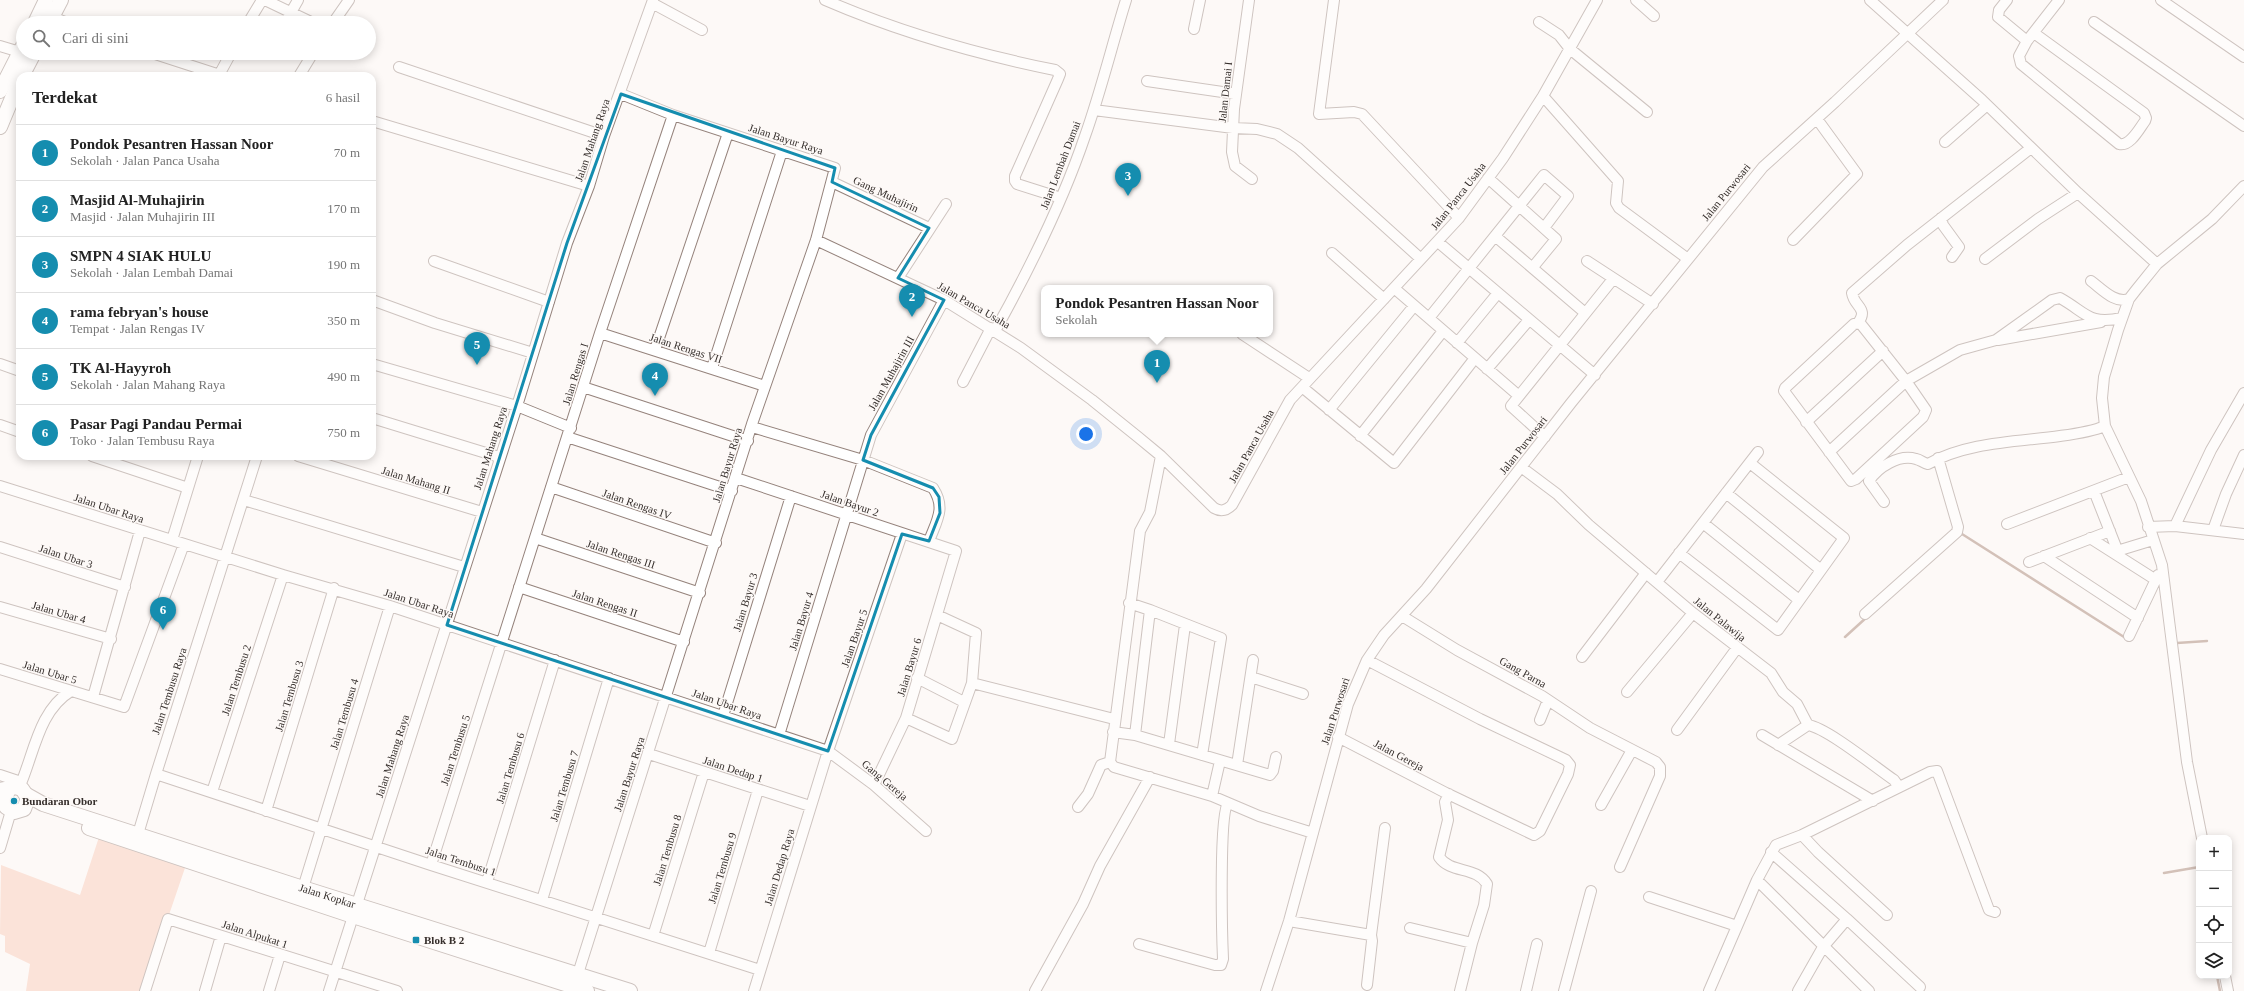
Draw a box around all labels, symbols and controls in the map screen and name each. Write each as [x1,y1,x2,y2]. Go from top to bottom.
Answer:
search box [16,16,376,60]
icon: search [30,27,52,49]
text: Cari di sini [62,30,129,46]
street label: Jalan Damai I [1216,61,1234,123]
text: Terdekat [32,88,98,107]
text: 6 hasil [326,90,360,105]
street label: Jalan Mahang Raya [572,97,612,183]
street label: Jalan Lembah Damai [1038,119,1082,211]
street label: Jalan Bayur Raya [747,121,825,157]
text: Pondok Pesantren Hassan Noor [70,136,274,152]
text: 1 [42,145,48,160]
text: 70 m [334,145,360,160]
text: Sekolah · Jalan Panca Usaha [70,153,219,168]
street label: Jalan Panca Usaha [1428,160,1488,232]
street label: Jalan Purwosari [1699,161,1753,223]
pin: 3 [1115,163,1141,196]
street label: Gang Muhajirin [851,174,921,215]
text: Masjid Al-Muhajirin [70,192,205,208]
text: 2 [42,201,48,216]
text: 170 m [327,201,360,216]
text: Masjid · Jalan Muhajirin III [70,209,215,224]
text: SMPN 4 SIAK HULU [70,248,211,264]
text: 3 [42,257,48,272]
text: 190 m [327,257,360,272]
text: Sekolah · Jalan Lembah Damai [70,265,233,280]
street label: Jalan Panca Usaha [936,279,1013,331]
pin: 2 [899,284,925,317]
popup [1041,285,1273,337]
text: Pondok Pesantren Hassan Noor [1055,295,1259,311]
text: rama febryan's house [70,304,208,320]
text: Sekolah [1055,312,1097,327]
text: 4 [42,313,48,328]
text: 350 m [327,313,360,328]
text: Tempat · Jalan Rengas IV [70,321,205,336]
street label: Jalan Rengas VII [648,331,724,365]
pin: 5 [464,332,490,365]
street label: Jalan Muhajirin III [866,333,917,412]
street label: Jalan Rengas I [560,341,590,406]
pin: 1 [1144,350,1170,383]
text: TK Al-Hayyroh [70,360,171,376]
pin: 4 [642,363,668,396]
text: 5 [42,369,48,384]
text: 490 m [327,369,360,384]
text: Sekolah · Jalan Mahang Raya [70,377,225,392]
street label: Jalan Mahang Raya [471,405,509,491]
street label: Jalan Panca Usaha [1226,407,1276,485]
street label: Jalan Purwosari [1497,414,1549,476]
text: Pasar Pagi Pandau Permai [70,416,242,432]
your location [1076,424,1096,444]
text: 6 [42,425,48,440]
text: 750 m [327,425,360,440]
street label: Jalan Bayur Raya [710,426,744,504]
text: Toko · Jalan Tembusu Raya [70,433,215,448]
street label: Jalan Mahang II [380,464,452,496]
street label: Jalan Rengas IV [601,487,673,521]
street label: Jalan Bayur 2 [819,487,881,519]
street label: Jalan Ubar Raya [73,491,146,525]
street label: Jalan Rengas III [585,537,657,571]
street label: Jalan Ubar 3 [38,542,95,570]
street label: Jalan Bayur 3 [730,571,760,633]
street label: Jalan Ubar Raya [383,586,456,620]
street label: Jalan Rengas II [571,587,639,619]
street label: Jalan Bayur 4 [786,590,816,652]
street label: Jalan Palawija [1692,594,1748,644]
pin: 6 [150,597,176,630]
street label: Jalan Ubar 4 [31,599,88,626]
street label: Jalan Bayur 5 [838,607,870,669]
street label: Jalan Bayur 6 [894,636,924,698]
street label: Jalan Tembusu 2 [219,643,253,717]
street label: Jalan Tembusu Raya [149,646,189,736]
street label: Gang Parna [1498,654,1549,690]
street label: Jalan Ubar 5 [22,658,79,686]
street label: Jalan Tembusu 3 [273,659,306,733]
street label: Jalan Purwosari [1318,676,1352,746]
street label: Jalan Tembusu 4 [328,677,361,751]
street label: Jalan Ubar Raya [691,686,763,722]
street label: Jalan Mahang Raya [373,713,411,799]
street label: Jalan Tembusu 5 [438,713,472,787]
street label: Jalan Tembusu 6 [494,731,527,805]
street label: Jalan Bayur Raya [611,735,647,813]
street label: Jalan Gereja [1372,737,1426,773]
street label: Jalan Tembusu 7 [548,749,581,823]
street label: Jalan Dedap 1 [702,754,764,784]
street label: Gang Gereja [860,757,910,803]
place label: Bundaran Obor [22,795,98,807]
marker: Bundaran Obor [9,796,19,806]
street label: Jalan Tembusu 8 [651,813,684,887]
street label: Jalan Dedap Raya [762,827,796,907]
street label: Jalan Tembusu 9 [706,831,739,905]
map controls [2196,835,2232,979]
button: + [2196,835,2232,871]
street label: Jalan Tembusu 1 [424,844,498,878]
button: − [2196,871,2232,907]
street label: Jalan Kopkar [298,881,357,910]
button: locate [2196,907,2232,943]
street label: Jalan Alpukat 1 [221,918,289,950]
place label: Blok B 2 [424,934,465,946]
marker: Blok B 2 [411,935,421,945]
button: layers [2196,943,2232,979]

